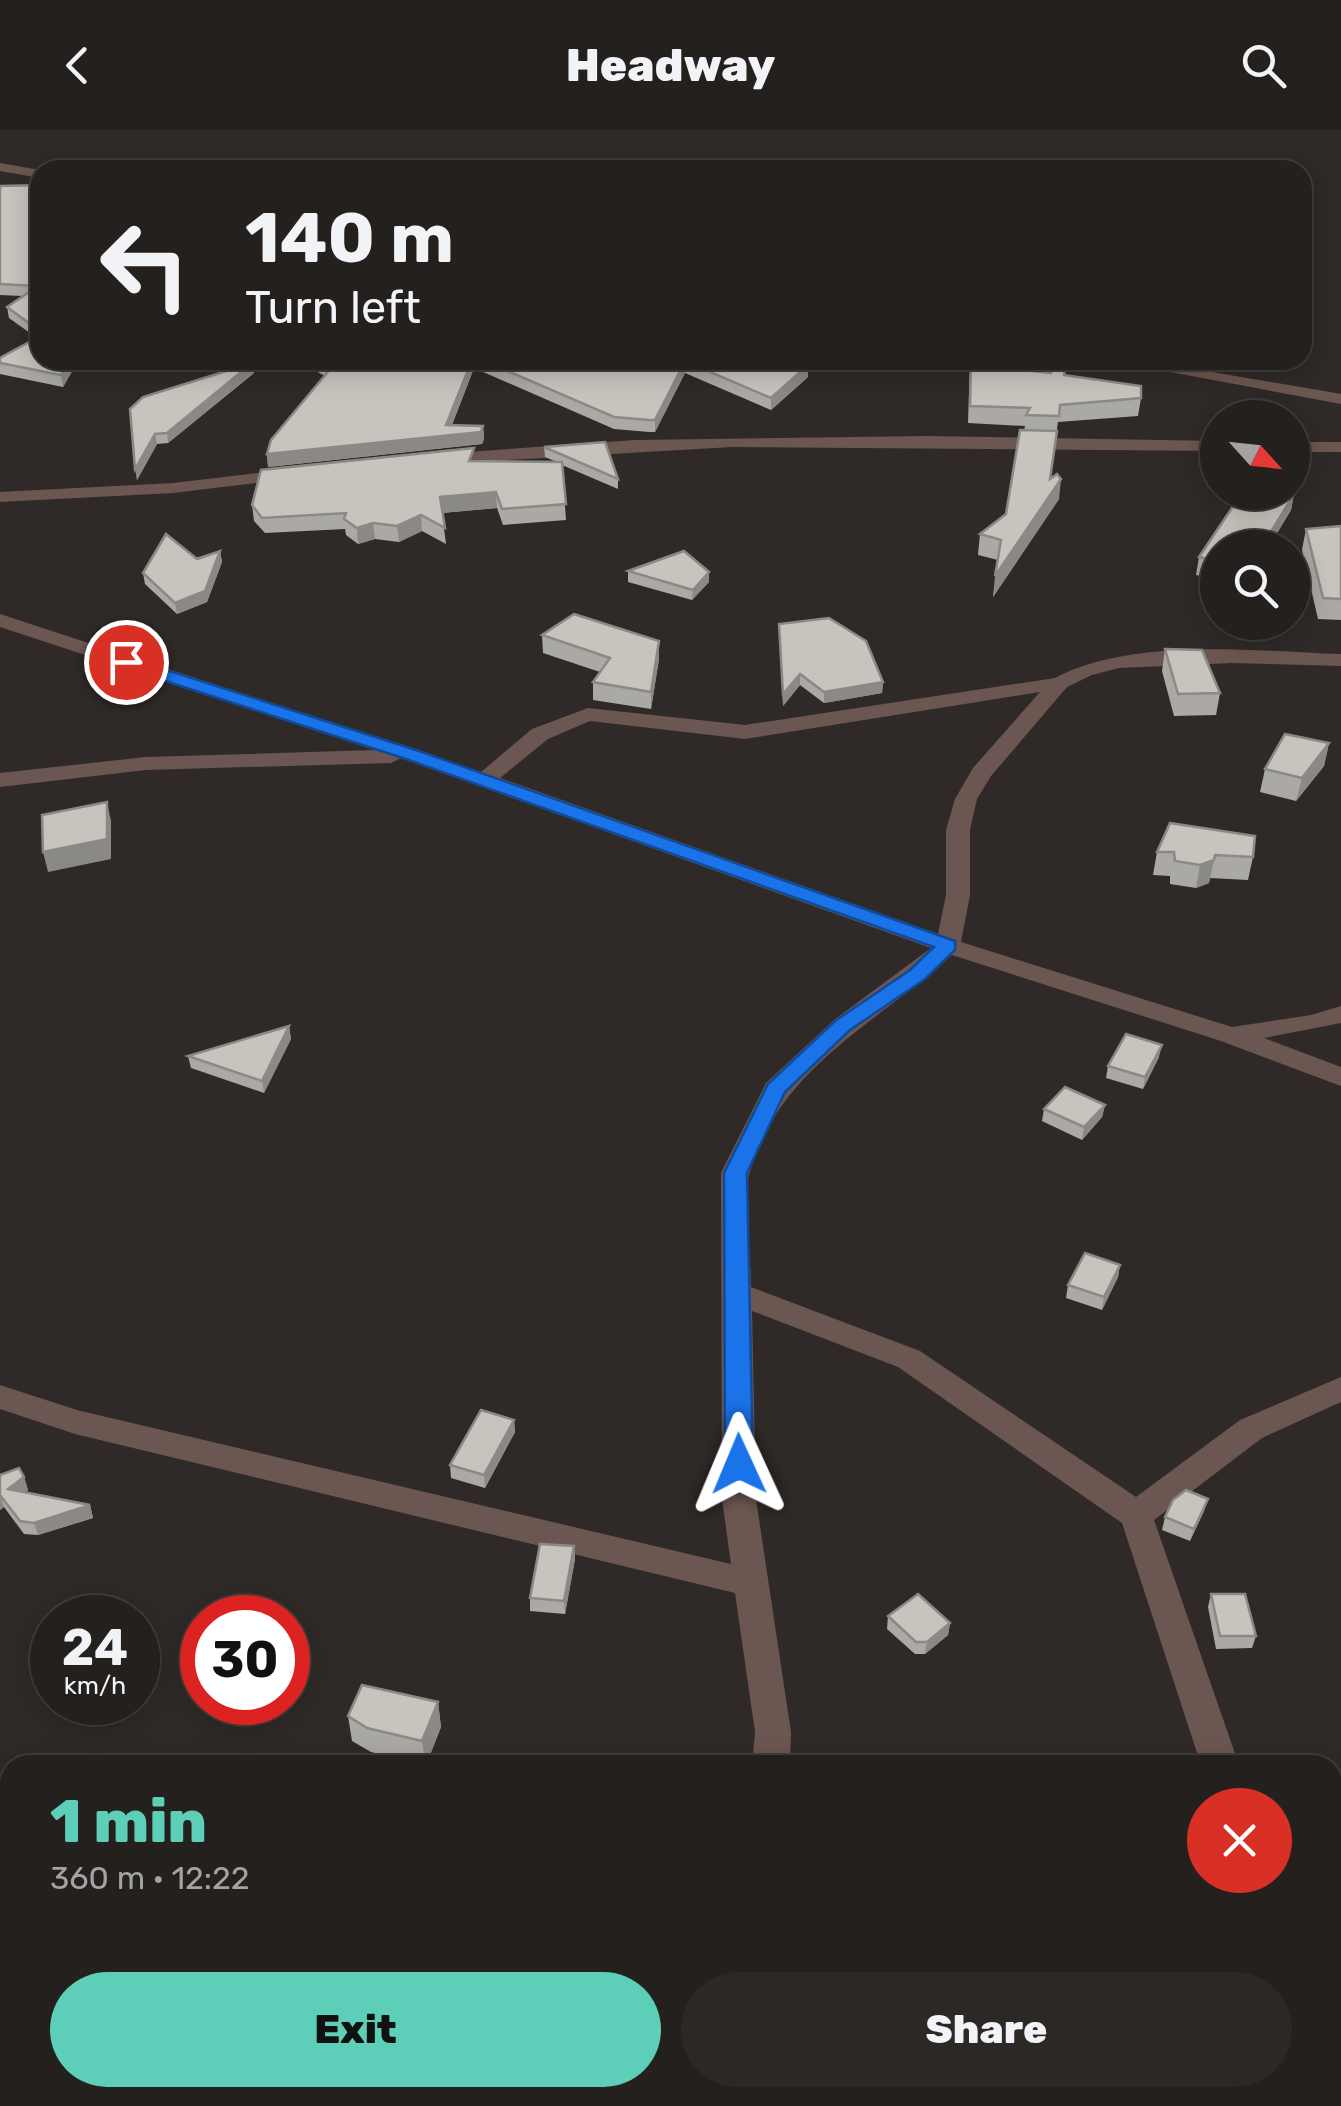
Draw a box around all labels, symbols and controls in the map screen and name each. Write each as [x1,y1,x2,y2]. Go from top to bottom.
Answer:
icon: back [50,38,105,93]
icon: search [1236,38,1291,93]
text: Headway [566,39,775,92]
text: 140 m [245,197,454,280]
icon: left [80,200,210,330]
text: Turn left [245,281,421,334]
north arrow [1200,400,1310,510]
map controls [1200,400,1310,640]
button: search [1200,530,1310,640]
pin [84,620,169,705]
icon: arrive [99,635,154,690]
position arrow [687,1412,791,1516]
speed limit sign: 30 [180,1595,310,1725]
text: 24 [62,1618,128,1678]
text: km/h [64,1671,126,1700]
text: 1 min [50,1786,207,1857]
button: close [1187,1788,1292,1893]
text: 360 m · 12:22 [50,1859,250,1897]
button: Exit [50,1972,661,2087]
button: Share [681,1972,1292,2087]

